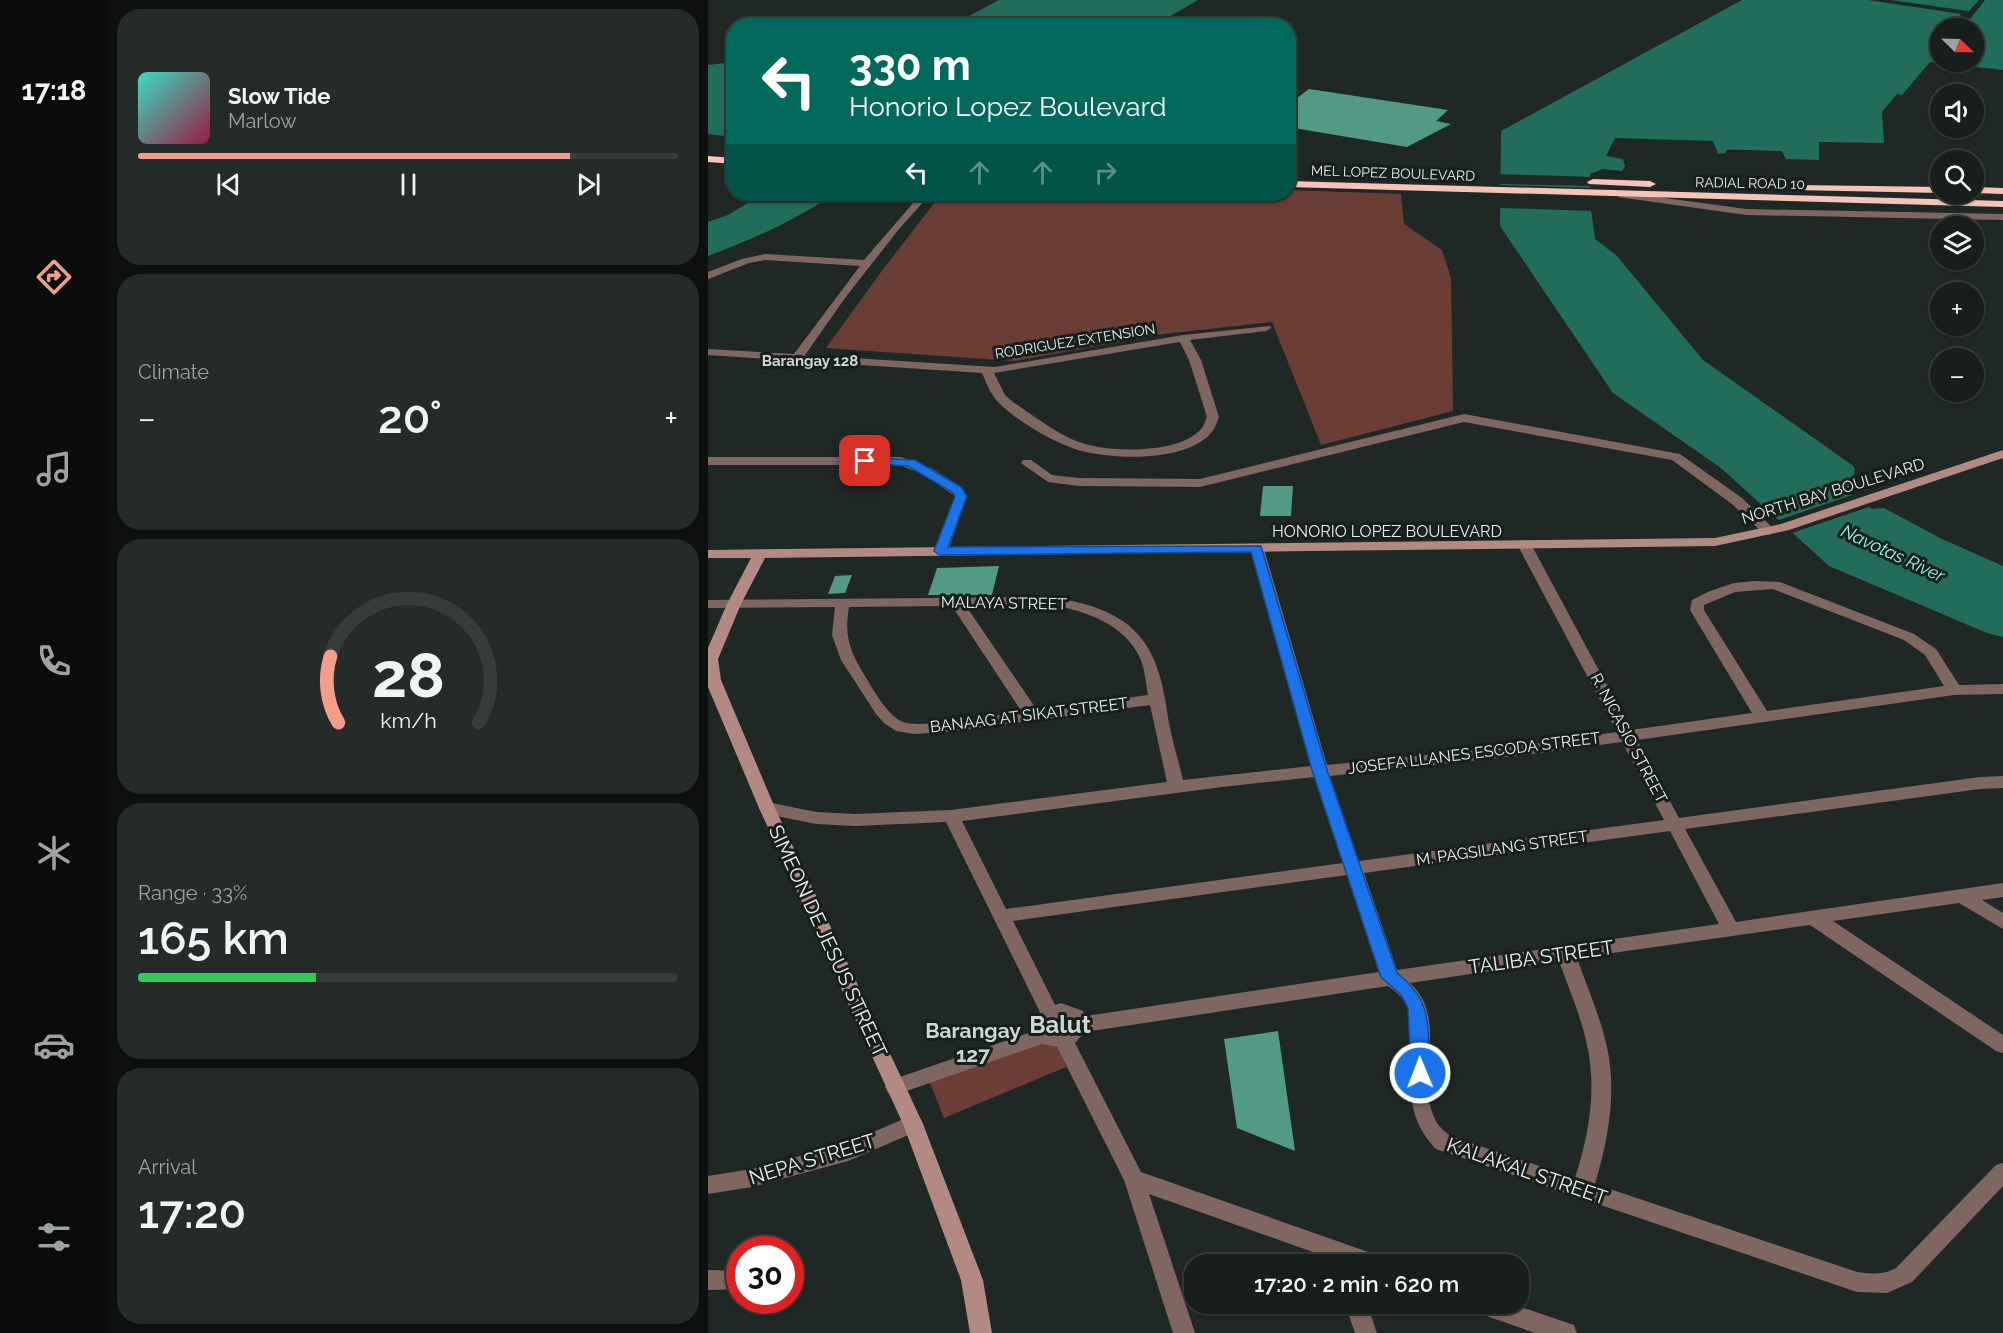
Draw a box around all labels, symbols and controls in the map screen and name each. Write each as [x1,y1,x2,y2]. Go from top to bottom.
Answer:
north arrow [1930,18,1984,72]
map controls [1930,18,1984,402]
text: 330 m [849,41,971,90]
icon: left [750,42,828,120]
text: 17:18 [22,75,86,106]
text: Slow Tide [228,83,330,109]
button: sound [1930,84,1984,138]
text: Honorio Lopez Boulevard [849,91,1166,122]
text: Marlow [228,109,297,133]
button: search [1930,150,1984,204]
icon: left [900,156,933,189]
icon: ahead [963,156,996,189]
icon: ahead [1026,156,1059,189]
icon: right [1089,156,1122,189]
street label: MEL LOPEZ BOULEVARD [1311,162,1475,184]
icon: previous [212,168,245,201]
icon: pause [392,168,425,201]
icon: next [572,168,605,201]
street label: RADIAL ROAD 10 [1695,174,1805,192]
button: layers [1930,216,1984,270]
icon: directions [33,256,75,298]
button: + [1930,282,1984,336]
street label: RODRIGUEZ EXTENSION [994,320,1156,362]
button: − [1930,348,1984,402]
district label: Barangay 128 [762,352,858,370]
text: Climate [138,360,209,384]
text: 20° [378,391,442,444]
text: − [138,399,156,438]
text: + [664,399,678,438]
pin [839,435,890,486]
icon: arrive [848,444,881,477]
icon: music [33,448,75,490]
street label: NORTH BAY BOULEVARD [1739,454,1927,528]
water label: Navotas River [1838,520,1949,586]
street label: HONORIO LOPEZ BOULEVARD [1272,522,1502,541]
street label: MALAYA STREET [941,592,1068,614]
text: 28 [372,639,444,713]
icon: phone [33,640,75,682]
street label: R. NICASIO STREET [1587,670,1671,806]
street label: BANAAG AT SIKAT STREET [929,693,1129,737]
text: km/h [380,709,436,734]
street label: JOSEFA LLANES ESCODA STREET [1347,728,1602,778]
street label: SIMEON DE JESUS STREET [764,821,892,1061]
street label: M. PAGSILANG STREET [1415,827,1589,869]
icon: climate [33,832,75,874]
text: Range · 33% [138,881,247,905]
text: 165 km [138,912,289,965]
street label: TALIBA STREET [1467,935,1615,979]
district label: Balut [1029,1010,1091,1039]
district label: Barangay 127 [925,1018,1021,1067]
icon: car [33,1024,75,1066]
position arrow [1388,1041,1452,1105]
street label: NEPA STREET [746,1128,878,1190]
street label: KALAKAL STREET [1444,1132,1610,1210]
text: Arrival [138,1155,197,1179]
text: 17:20 [138,1186,246,1239]
icon: filters [33,1216,75,1258]
speed limit sign: 30 [726,1236,804,1314]
text: 17:20 · 2 min · 620 m [1254,1271,1459,1297]

